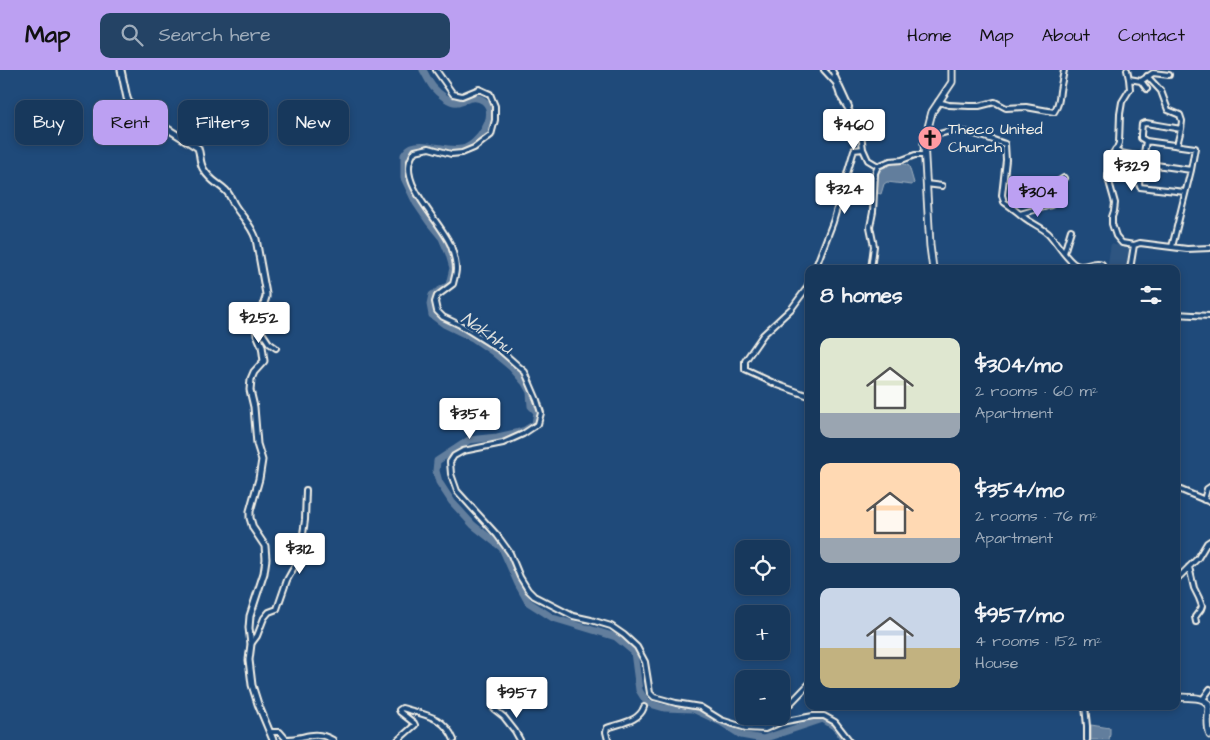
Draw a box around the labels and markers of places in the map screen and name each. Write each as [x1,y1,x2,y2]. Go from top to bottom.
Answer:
pin: $460 [824,108,884,151]
place label: Theco United Church [948,118,1043,158]
church icon: Theco United Church [917,125,943,151]
pin: $329 [1102,150,1162,192]
pin: $324 [815,172,875,215]
pin: $304 [1008,176,1068,218]
pin: $252 [229,302,289,344]
pin: $354 [440,398,500,440]
pin: $312 [270,532,330,575]
pin: $957 [487,676,547,719]

